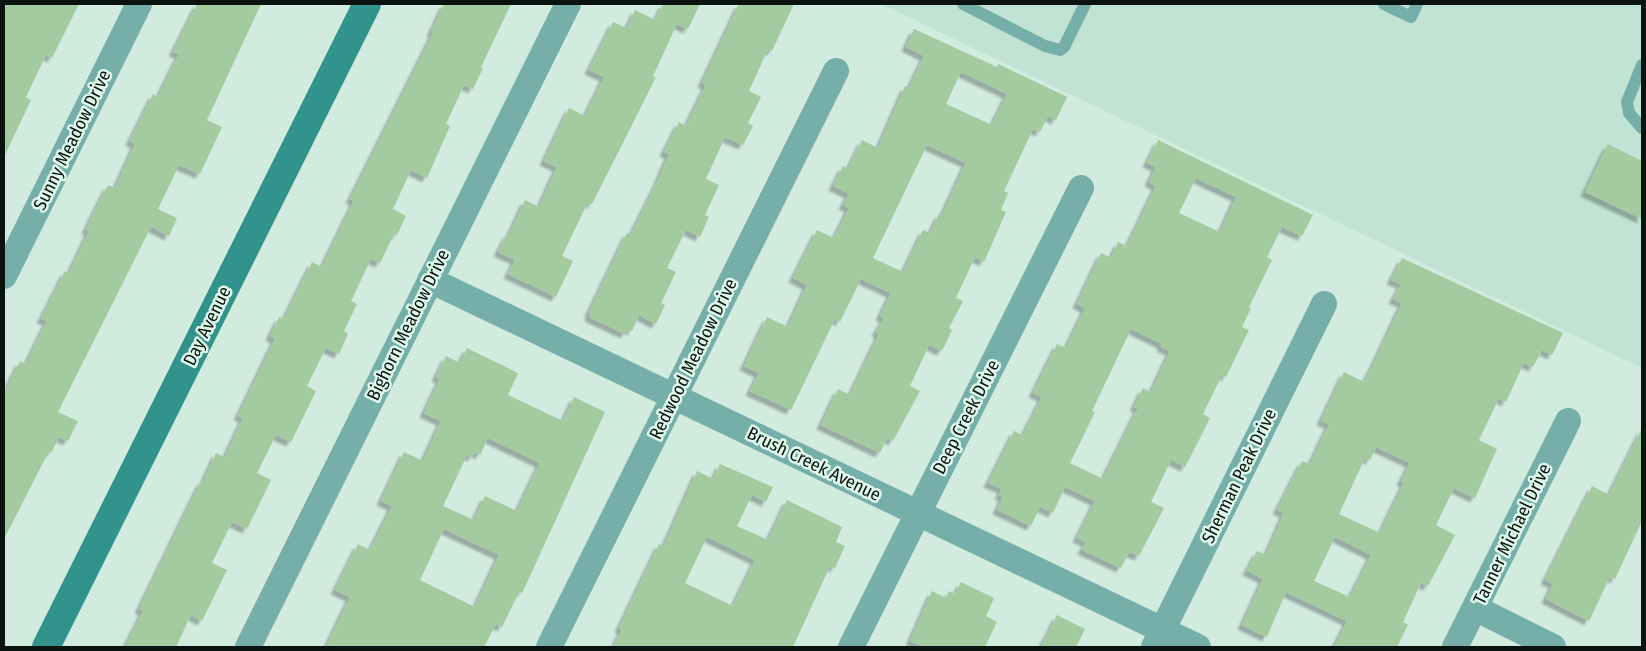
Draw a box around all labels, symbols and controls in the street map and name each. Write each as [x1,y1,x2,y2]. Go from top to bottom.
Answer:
street label: Sunny Meadow Drive [29,66,115,214]
street label: Bighorn Meadow Drive [362,246,454,404]
street label: Redwood Meadow Drive [644,275,742,443]
street label: Day Avenue [178,283,236,369]
street label: Deep Creek Drive [928,356,1004,478]
street label: Sherman Peak Drive [1197,405,1281,547]
street label: Brush Creek Avenue [744,422,885,506]
street label: Tanner Michael Drive [1468,460,1556,608]

